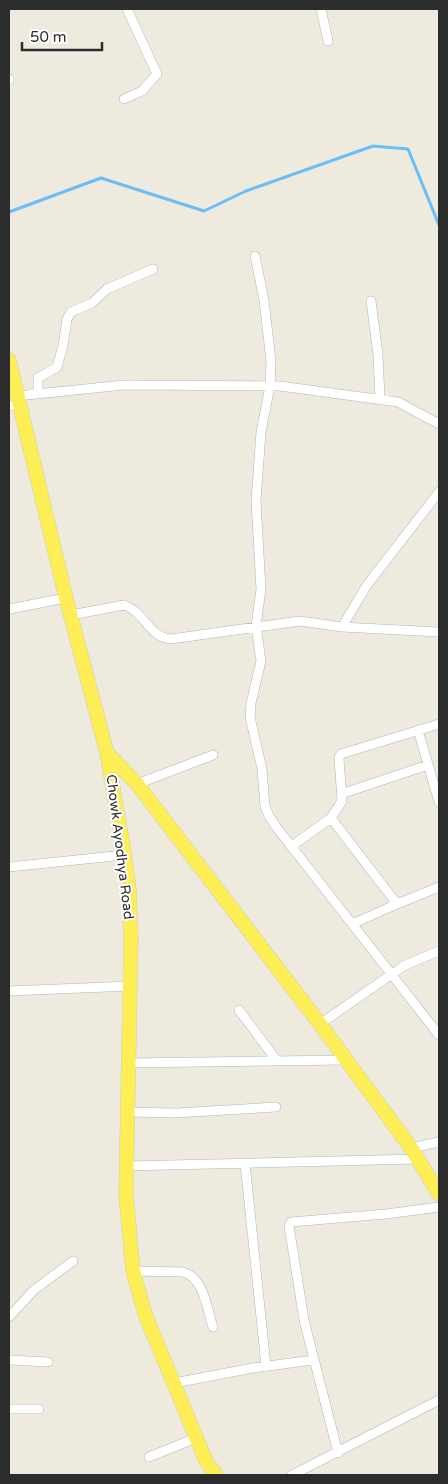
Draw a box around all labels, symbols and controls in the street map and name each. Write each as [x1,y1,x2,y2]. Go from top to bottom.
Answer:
scale bar [22,20,102,52]
text: 50 m [30,28,67,46]
street label: Chowk Ayodhya Road [103,773,137,921]

